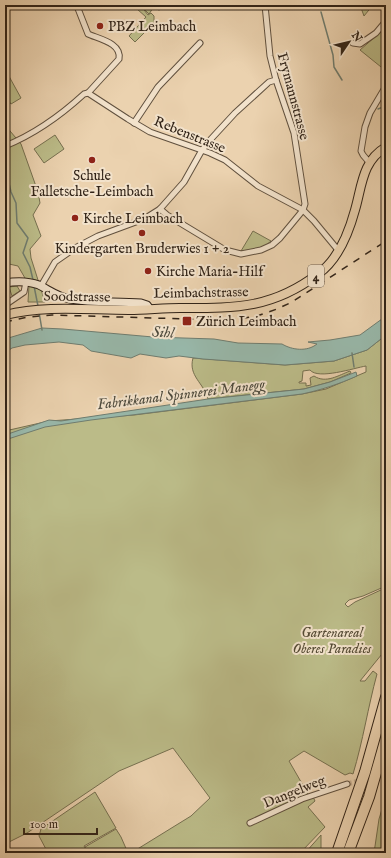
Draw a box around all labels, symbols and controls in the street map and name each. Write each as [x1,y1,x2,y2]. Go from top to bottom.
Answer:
place label: PBZ Leimbach [108,18,197,36]
marker: PBZ Leimbach [95,21,105,31]
north arrow [329,22,369,62]
text: N [347,28,365,45]
street label: Frymannstrasse [273,51,313,142]
street label: Rebenstrasse [151,112,229,158]
marker: Schule Falletsche-Leimbach [87,155,97,165]
place label: Schule Falletsche-Leimbach [31,167,154,201]
place label: Kirche Leimbach [83,210,183,228]
marker: Kirche Leimbach [70,213,80,223]
marker: Kindergarten Bruderwies 1 + 2 [137,228,147,238]
place label: Kindergarten Bruderwies 1 + 2 [55,240,230,258]
place label: Kirche Maria-Hilf [156,263,266,281]
road number: 4 [308,265,324,287]
marker: Kirche Maria-Hilf [143,266,153,276]
street label: Leimbachstrasse [153,283,249,303]
street label: Soodstrasse [43,287,111,307]
place label: Zürich Leimbach [196,313,297,331]
marker: Zürich Leimbach [181,315,193,327]
water label: Sihl [152,322,176,343]
water label: Fabrikkanal Spinnerei Manegg [96,375,267,415]
park label: Gartenareal Oberes Paradies [293,624,372,658]
street label: Dangelweg [261,771,328,813]
scale bar [24,810,97,836]
text: 100 m [30,817,58,832]

